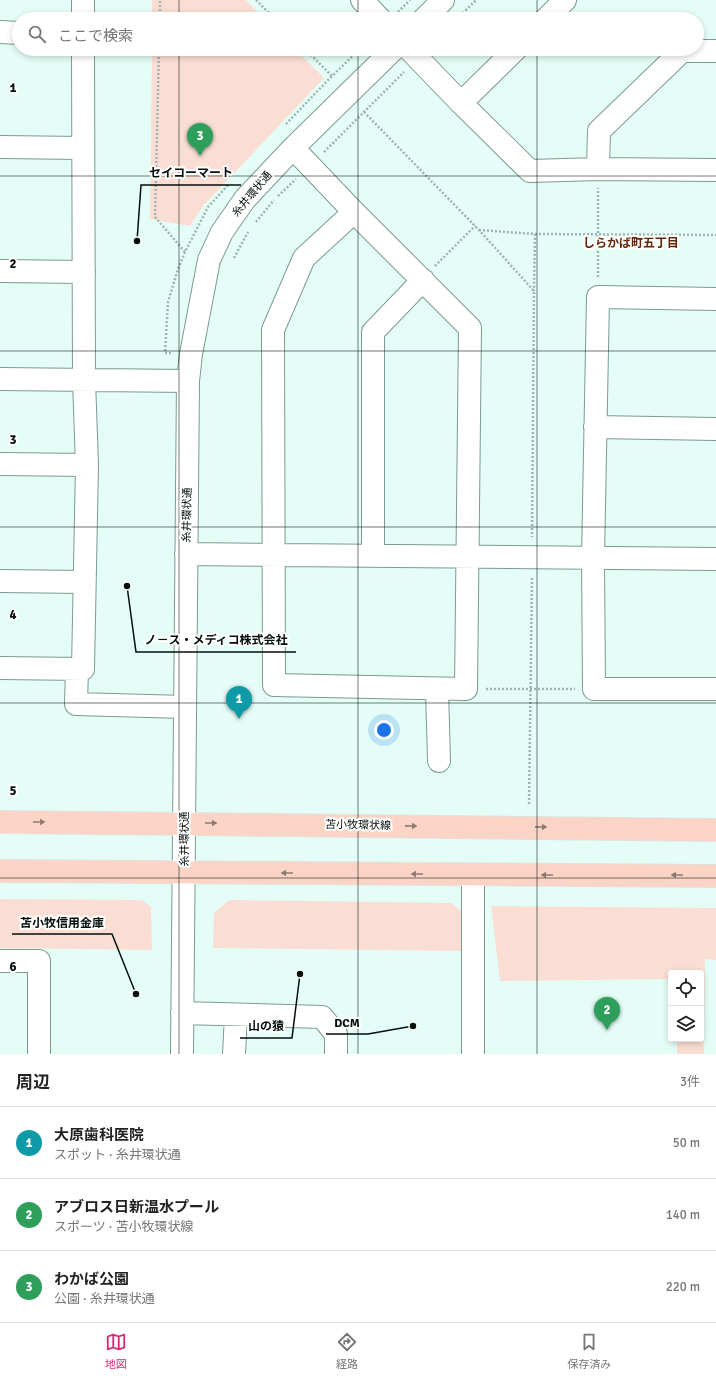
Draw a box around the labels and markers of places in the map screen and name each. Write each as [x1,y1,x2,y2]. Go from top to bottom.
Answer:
pin: 3 [187,123,213,156]
callout: セイコーマート [141,161,241,185]
callout: ノ－ス・メディコ株式会社 [136,628,296,652]
pin: 1 [226,686,252,719]
callout: 苫小牧信用金庫 [12,910,112,934]
pin: 2 [594,997,620,1030]
callout: DCM [326,1010,368,1034]
callout: 山の猿 [240,1014,292,1038]

